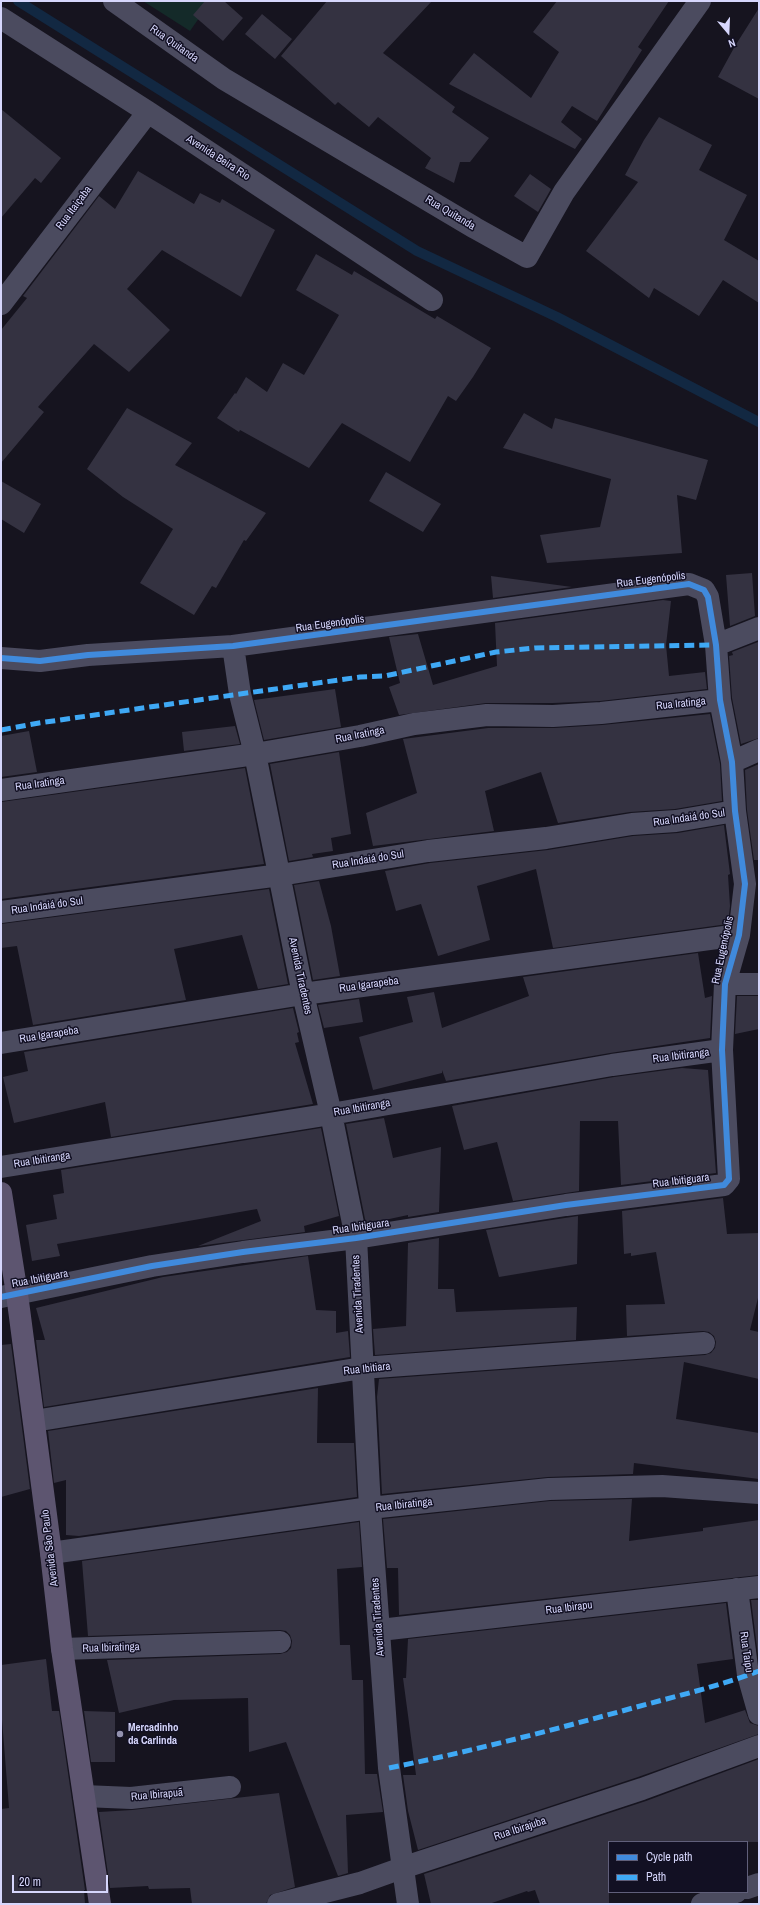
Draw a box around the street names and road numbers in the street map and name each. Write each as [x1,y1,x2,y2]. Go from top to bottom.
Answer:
street label: Rua Quitanda [147,22,201,66]
street label: Avenida Beira Rio [184,132,252,184]
street label: Rua Itaiçaba [53,184,95,232]
street label: Rua Quitanda [423,193,477,233]
street label: Rua Eugenópolis [616,569,686,591]
street label: Rua Eugenópolis [295,613,365,635]
street label: Rua Iratinga [656,695,706,713]
street label: Rua Iratinga [334,724,386,746]
street label: Rua Iratinga [15,774,65,794]
street label: Rua Indaiá do Sul [652,806,726,830]
street label: Rua Indaiá do Sul [331,848,405,872]
street label: Rua Indaiá do Sul [10,894,84,918]
street label: Rua Eugenópolis [709,915,737,985]
street label: Avenida Tiradentes [285,936,315,1016]
street label: Rua Igarapeba [339,974,399,996]
street label: Rua Igarapeba [18,1024,80,1046]
street label: Rua Ibitiranga [652,1046,710,1066]
street label: Rua Ibitiranga [333,1097,391,1119]
street label: Rua Ibitiranga [13,1149,71,1171]
street label: Rua Ibitiguara [652,1171,710,1191]
street label: Rua Ibitiguara [332,1216,390,1238]
street label: Avenida Tiradentes [349,1255,367,1333]
street label: Rua Ibitiguara [11,1267,69,1291]
street label: Rua Ibitiara [343,1360,391,1378]
street label: Rua Ibiratinga [375,1495,433,1515]
street label: Avenida São Paulo [39,1509,61,1587]
street label: Avenida Tiradentes [369,1577,387,1657]
street label: Rua Ibirapu [545,1599,593,1617]
street label: Rua Taipu [737,1631,755,1673]
street label: Rua Ibiratinga [82,1640,140,1656]
street label: Rua Ibirapuã [130,1786,184,1804]
street label: Rua Ibirajuba [492,1814,548,1844]

